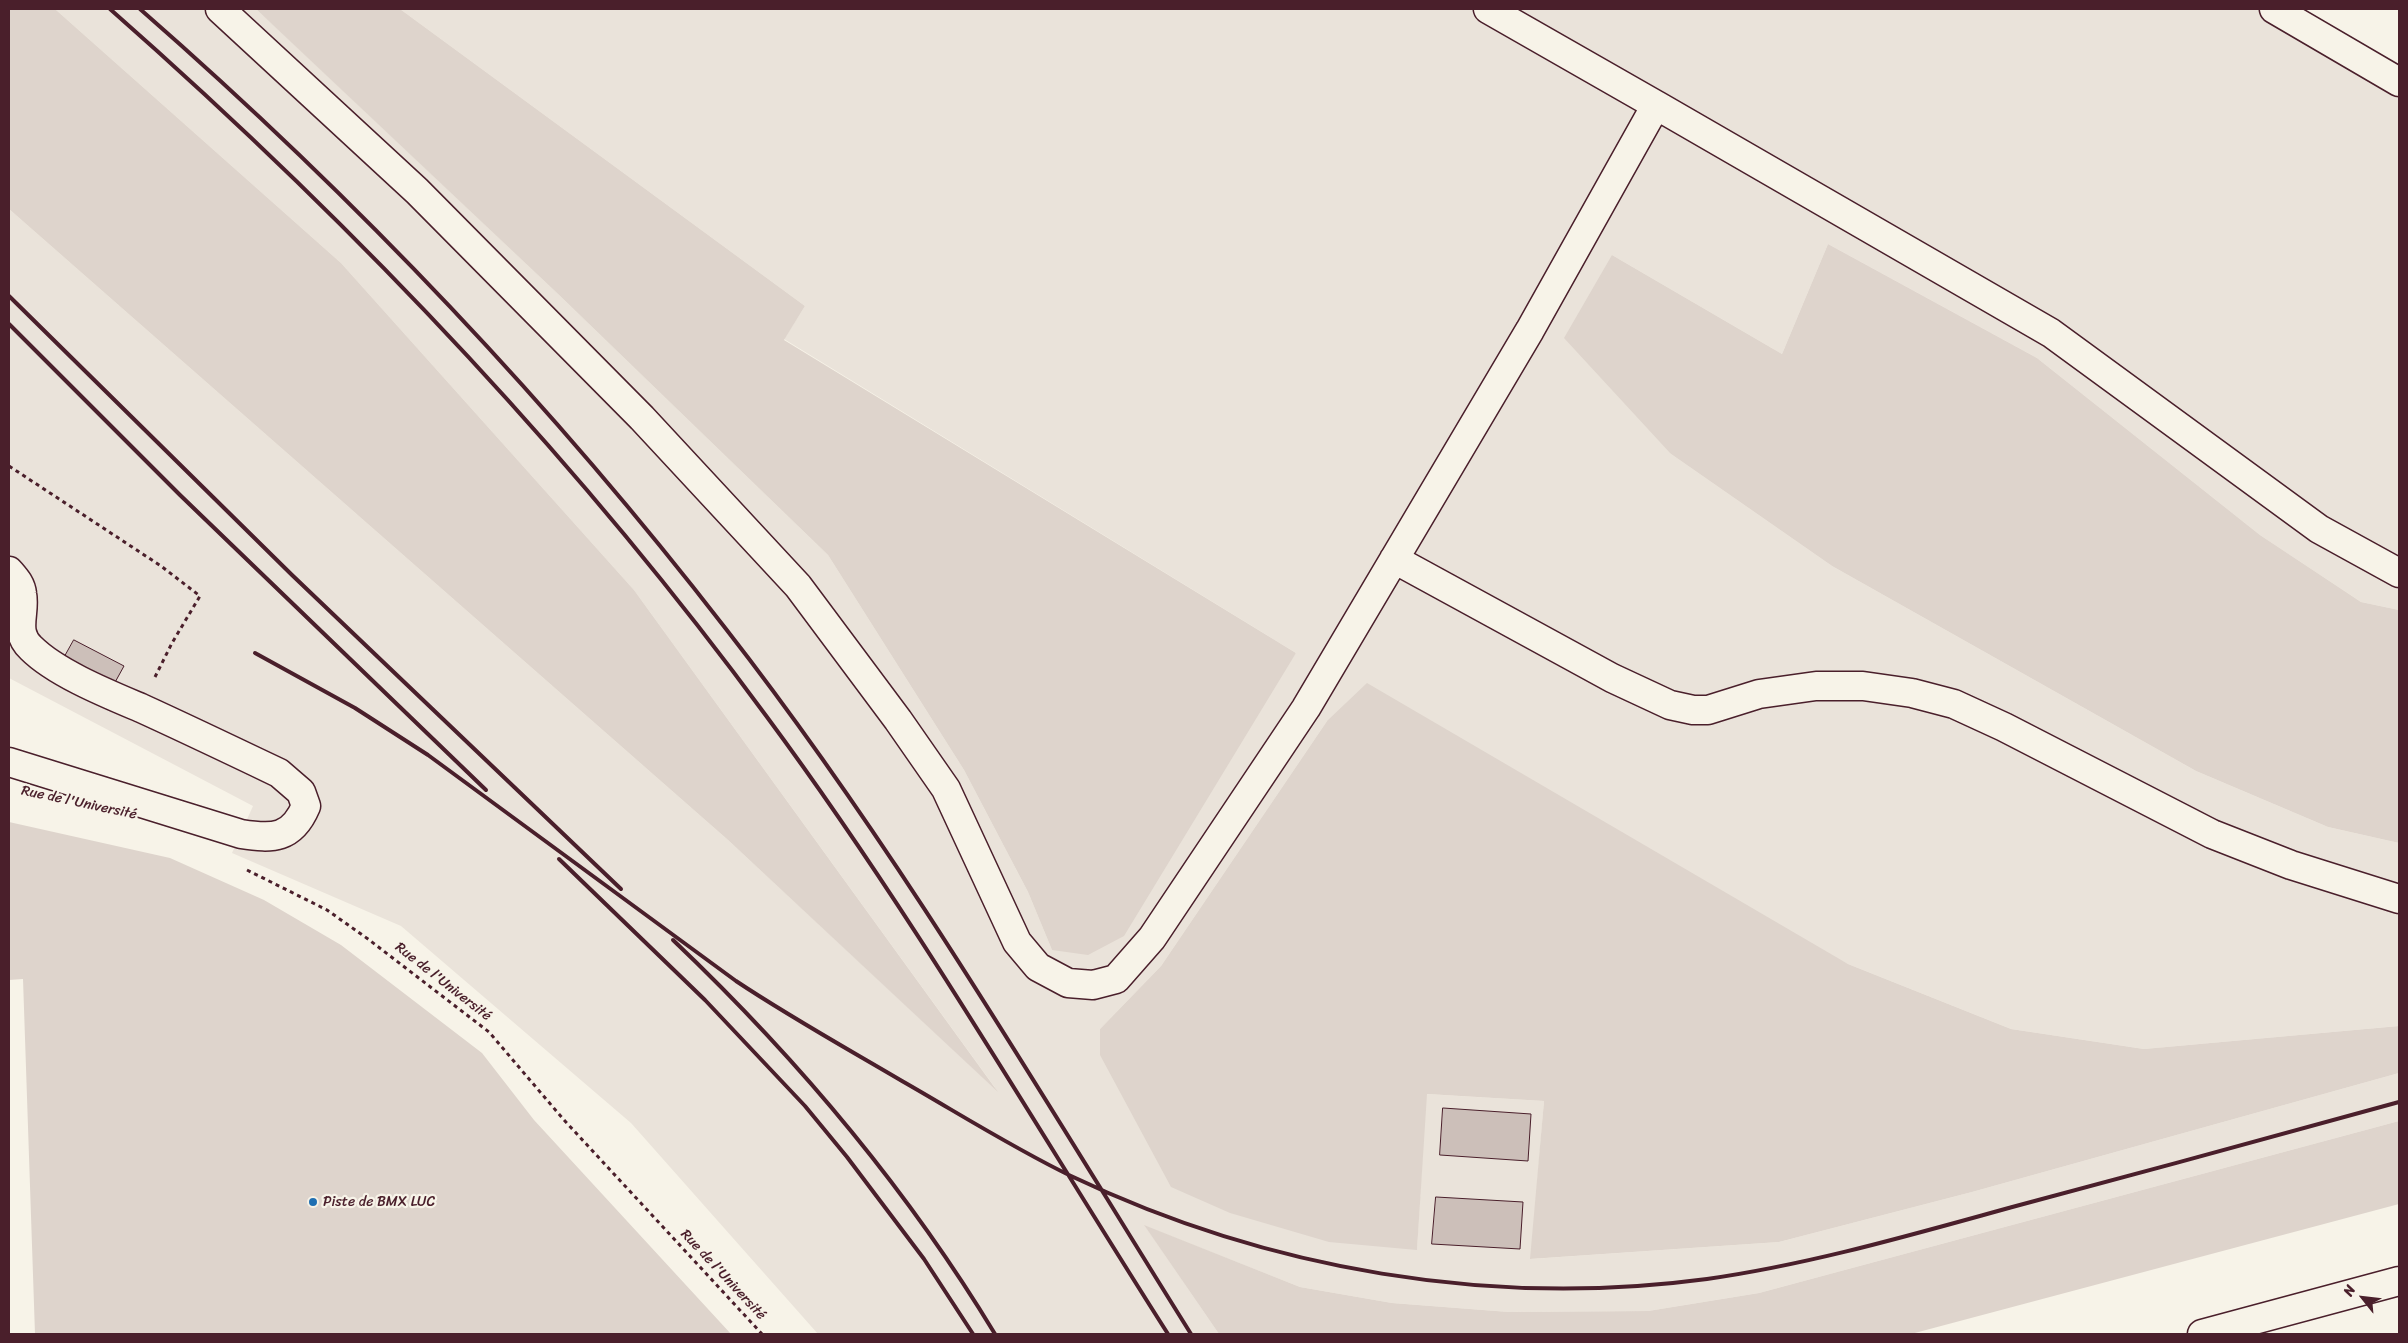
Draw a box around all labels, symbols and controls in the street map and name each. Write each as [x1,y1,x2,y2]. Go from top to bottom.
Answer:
street label: Rue de l'Université [20,783,138,823]
street label: Rue de l'Université [392,939,494,1025]
place label: Piste de BMX LUC [323,1194,435,1210]
marker: Piste de BMX LUC [307,1196,319,1208]
street label: Rue de l'Université [677,1226,769,1324]
north arrow [2338,1273,2388,1323]
text: N [2336,1280,2363,1301]

